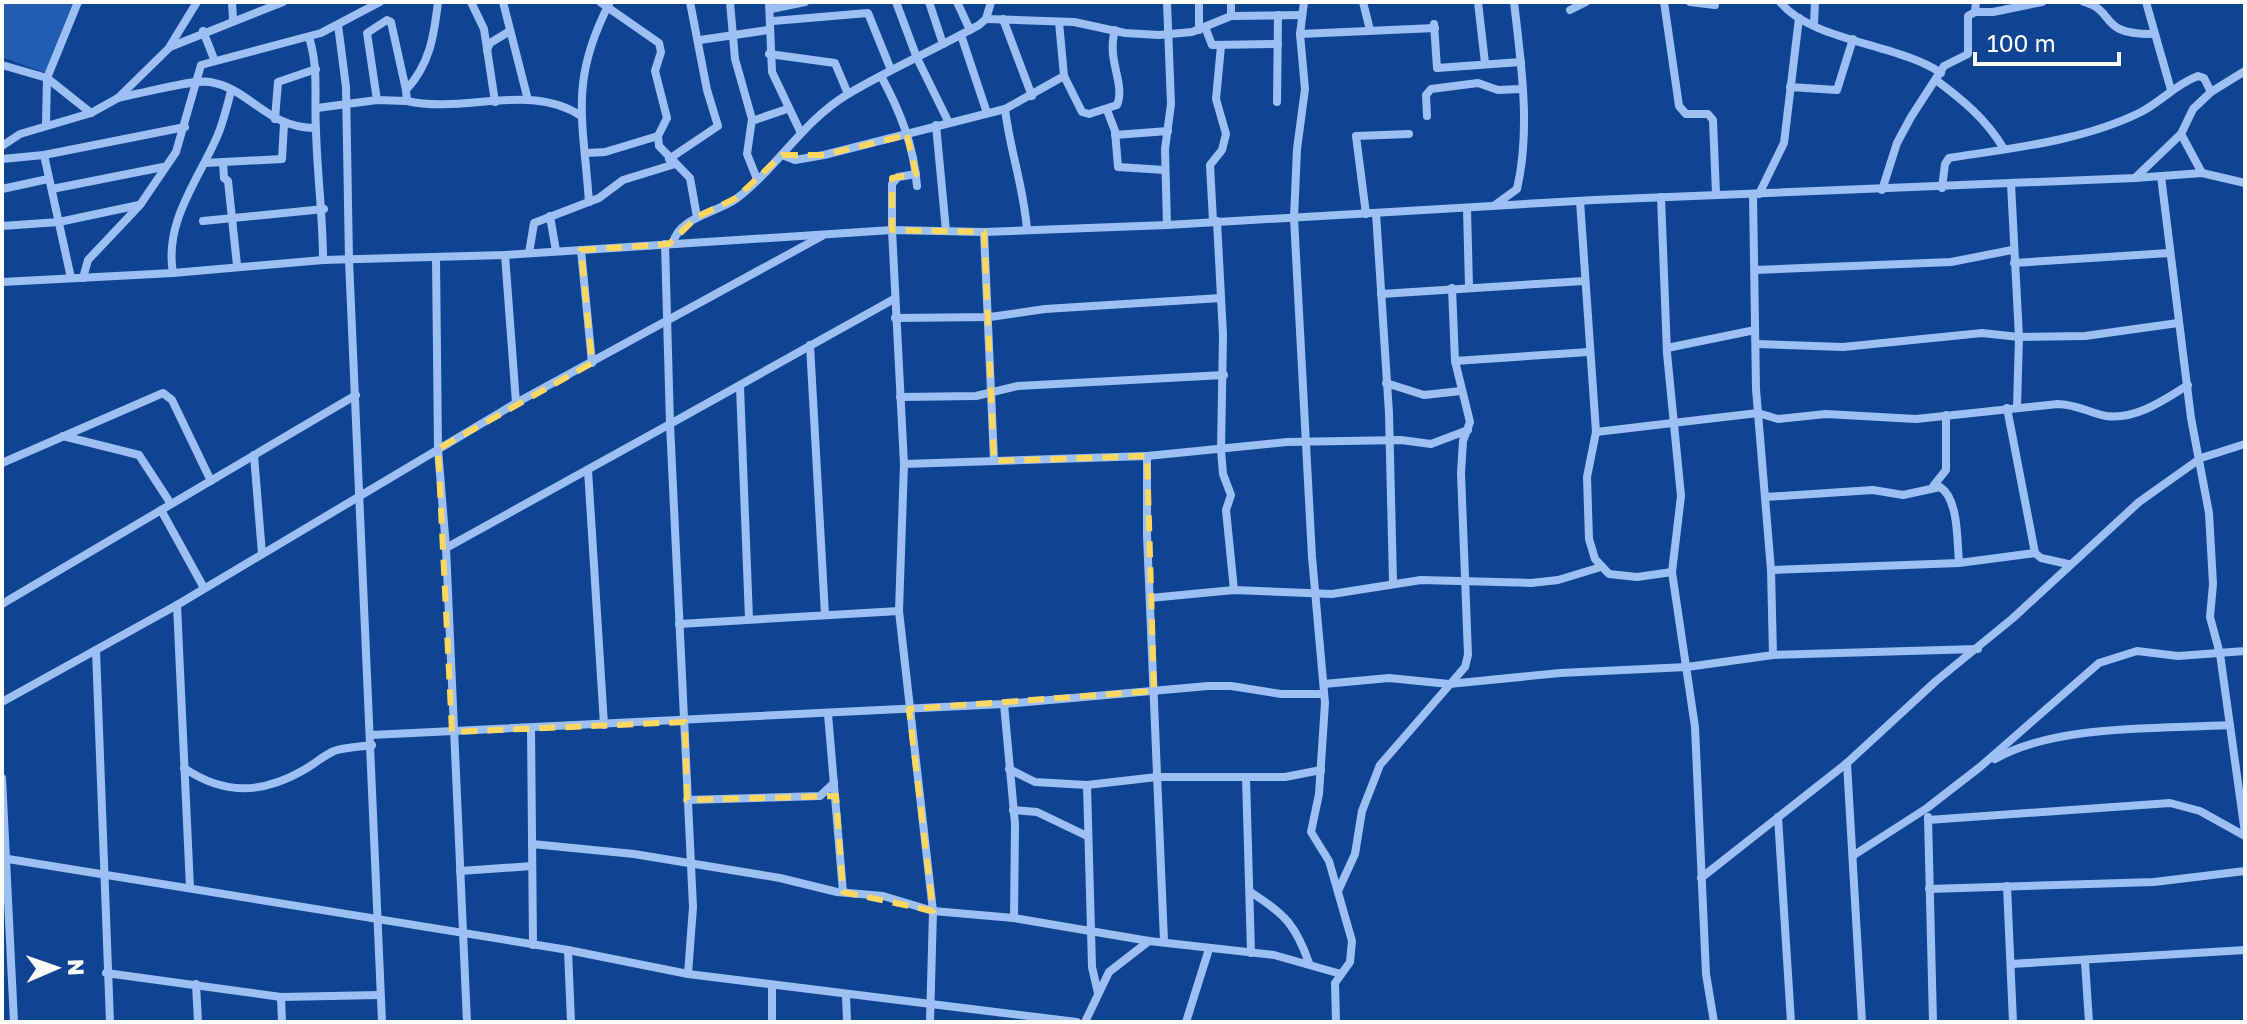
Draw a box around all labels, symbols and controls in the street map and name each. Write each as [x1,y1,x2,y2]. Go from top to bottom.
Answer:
scale bar [1975,16,2119,66]
text: 100 m [1987,28,2056,57]
north arrow [16,928,96,1008]
text: N [63,958,90,976]

